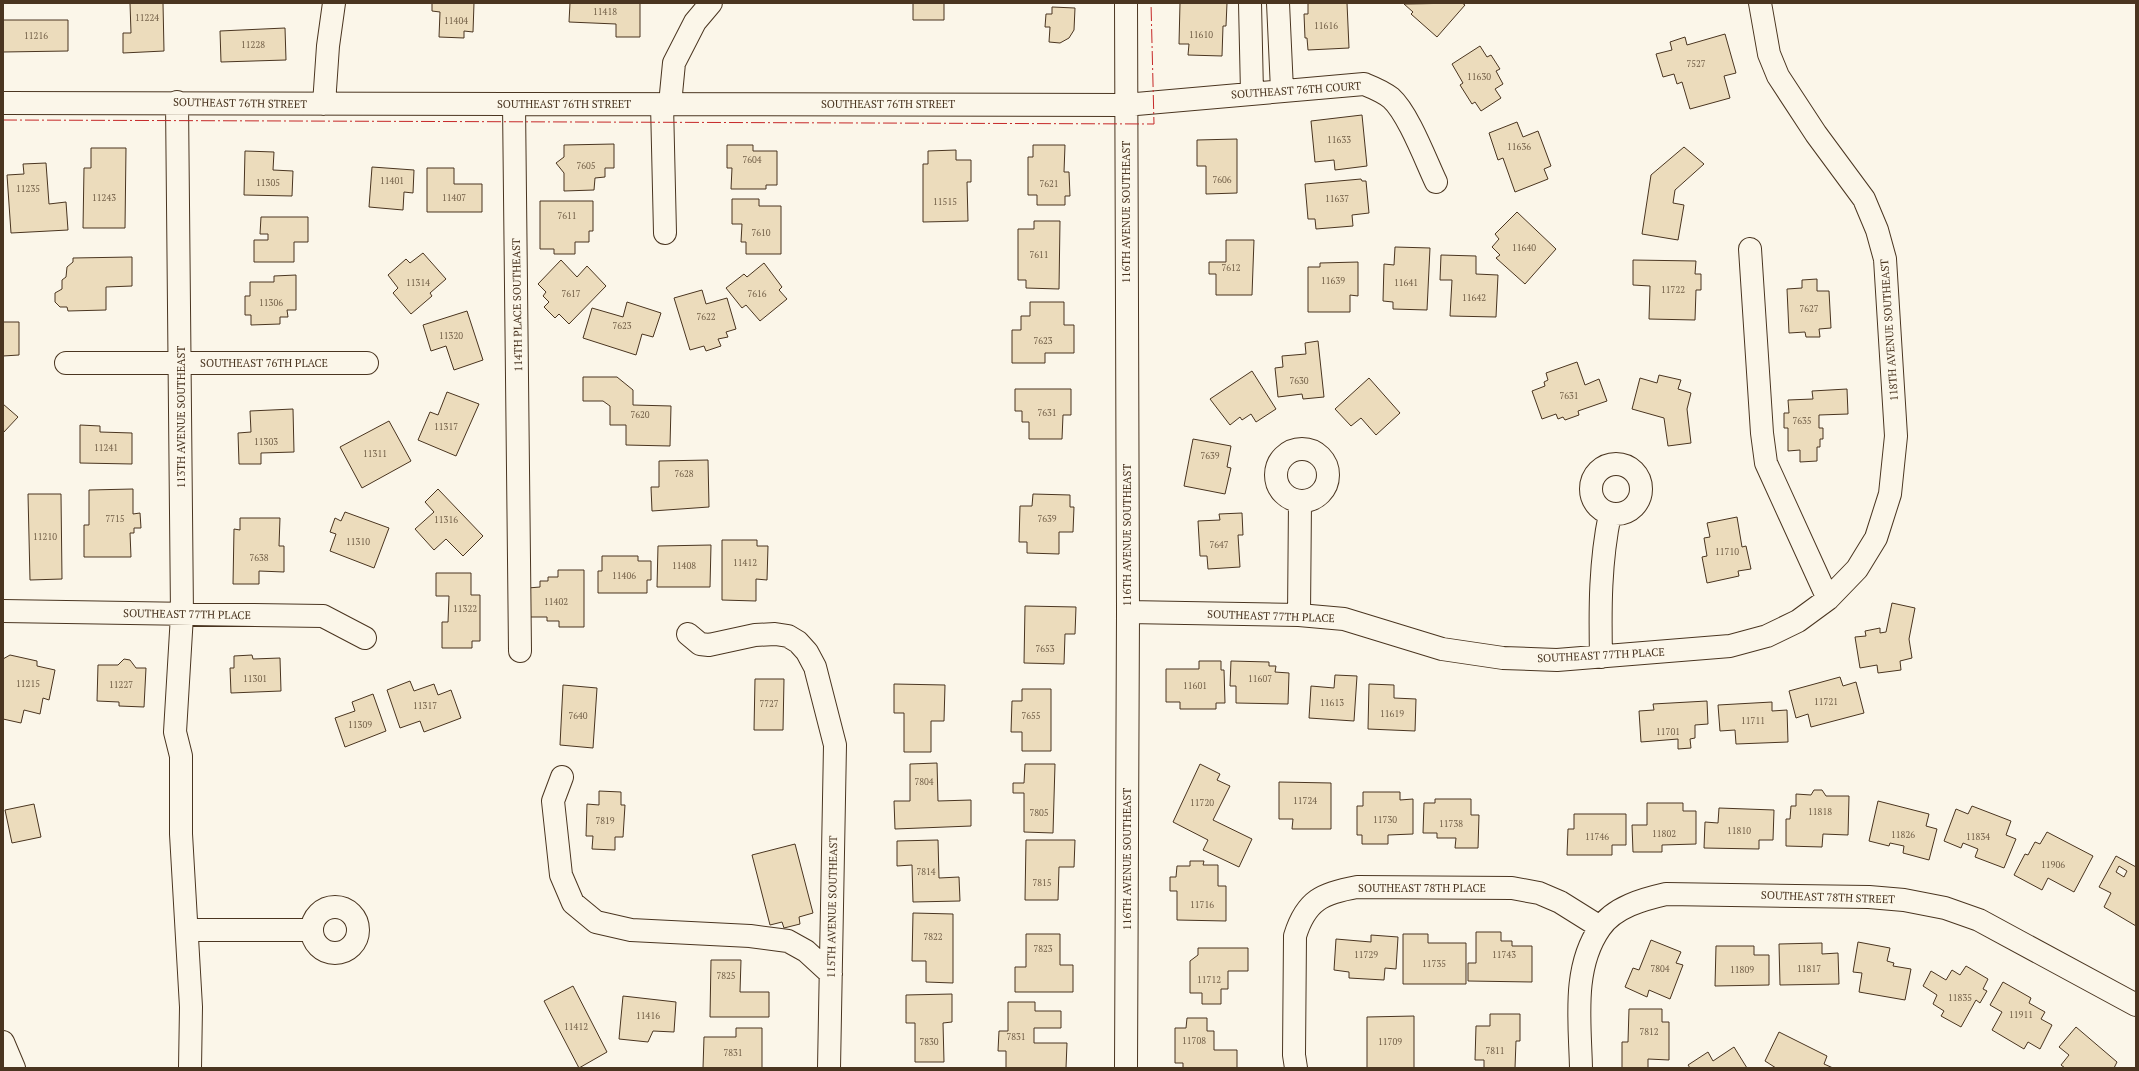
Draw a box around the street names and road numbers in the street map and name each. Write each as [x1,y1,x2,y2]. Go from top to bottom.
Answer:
street label: SOUTHEAST 76TH COURT [1230,78,1362,102]
street label: SOUTHEAST 76TH STREET [173,95,307,111]
street label: SOUTHEAST 76TH STREET [497,97,631,111]
street label: SOUTHEAST 76TH STREET [821,97,955,111]
street label: 116TH AVENUE SOUTHEAST [1119,141,1133,283]
street label: 114TH PLACE SOUTHEAST [509,238,525,372]
street label: 118TH AVENUE SOUTHEAST [1877,258,1901,402]
street label: 113TH AVENUE SOUTHEAST [174,346,188,488]
street label: SOUTHEAST 76TH PLACE [200,356,328,370]
street label: 116TH AVENUE SOUTHEAST [1120,464,1134,606]
street label: SOUTHEAST 77TH PLACE [123,606,251,622]
street label: SOUTHEAST 77TH PLACE [1207,607,1335,625]
street label: SOUTHEAST 77TH PLACE [1537,645,1665,665]
street label: 116TH AVENUE SOUTHEAST [1120,788,1134,930]
street label: 115TH AVENUE SOUTHEAST [824,835,840,978]
street label: SOUTHEAST 78TH PLACE [1358,881,1486,895]
street label: SOUTHEAST 78TH STREET [1761,888,1895,906]

